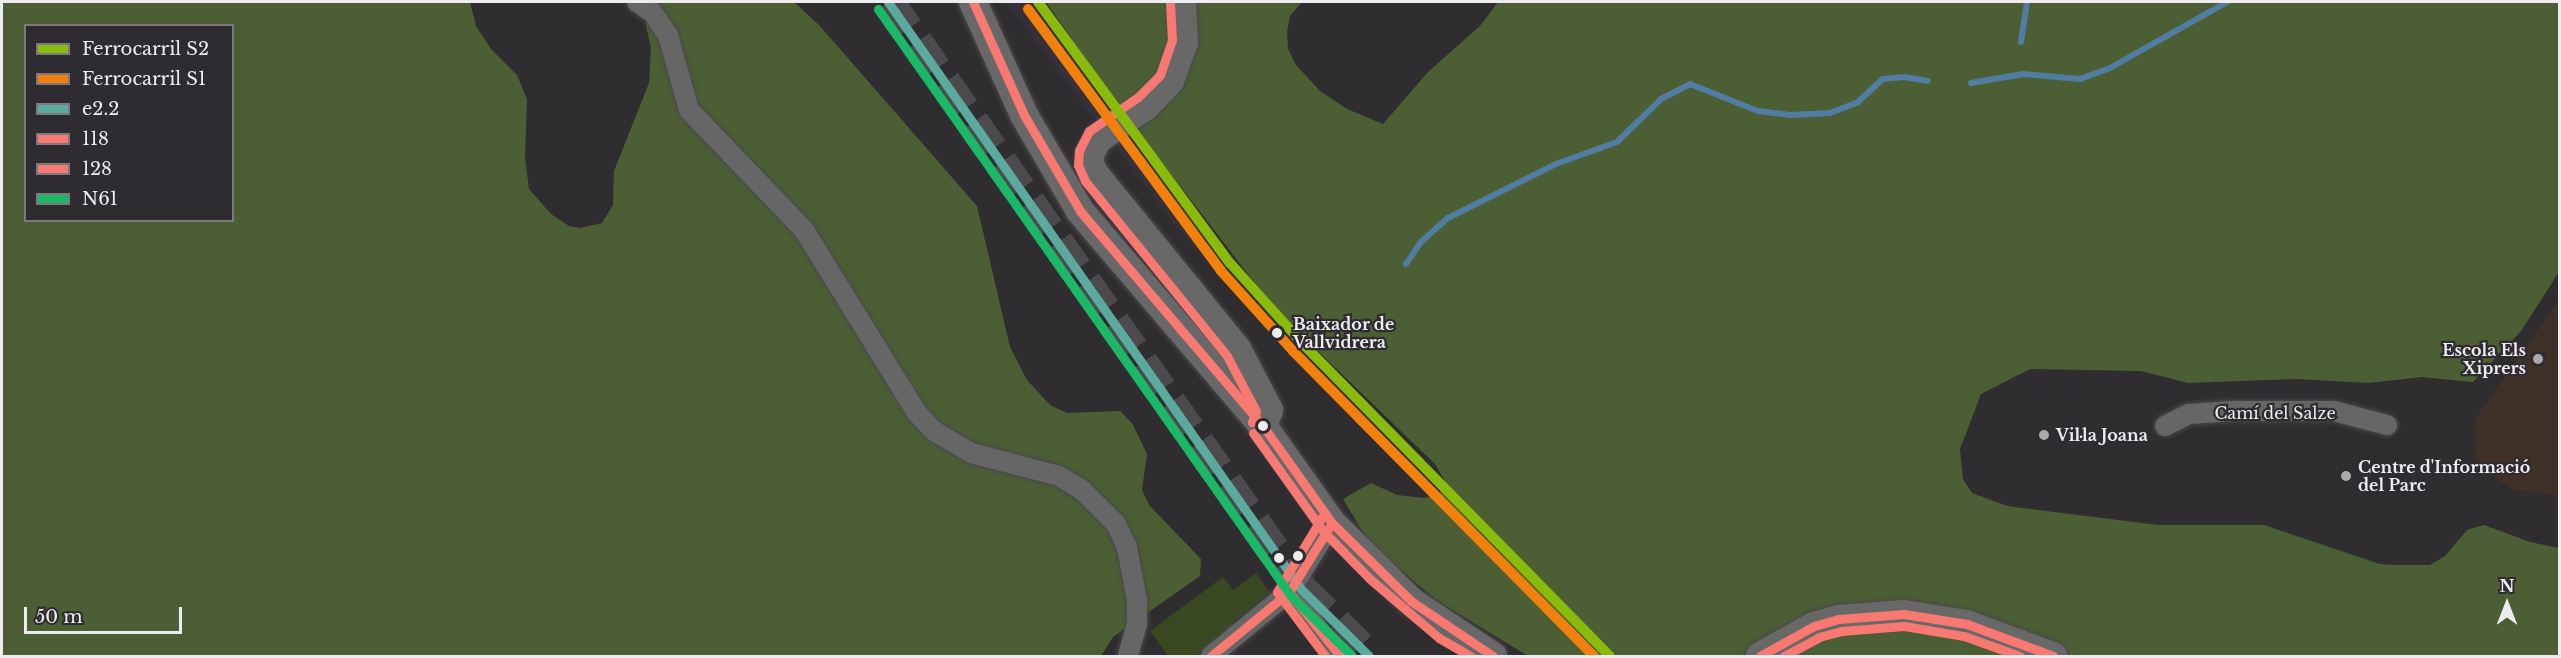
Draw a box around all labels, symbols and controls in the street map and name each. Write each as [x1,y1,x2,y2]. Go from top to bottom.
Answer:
legend [24,24,234,222]
text: Ferrocarril S2 [82,38,209,60]
text: Ferrocarril S1 [82,68,206,90]
text: e2.2 [82,98,119,120]
text: 118 [82,128,109,150]
text: 128 [82,158,112,180]
text: N61 [82,188,118,210]
place label: Baixador de Vallvidrera [1293,314,1395,352]
marker: Baixador de Vallvidrera [1266,322,1288,344]
place label: Escola Els Xiprers [2442,340,2526,378]
marker: Escola Els Xiprers [2531,352,2545,366]
street label: Camí del Salze [2214,403,2336,423]
unlabelled marker [1257,420,1269,432]
place label: Vil·la Joana [2056,425,2148,445]
marker: Vil·la Joana [2037,428,2051,442]
place label: Centre d'Informació del Parc [2358,457,2530,495]
marker: Centre d'Informació del Parc [2339,469,2353,483]
unlabelled marker [1292,550,1304,562]
unlabelled marker [1273,552,1285,564]
north arrow [2477,574,2537,634]
text: N [2499,576,2515,596]
scale bar [27,595,184,633]
text: 50 m [35,606,83,628]

